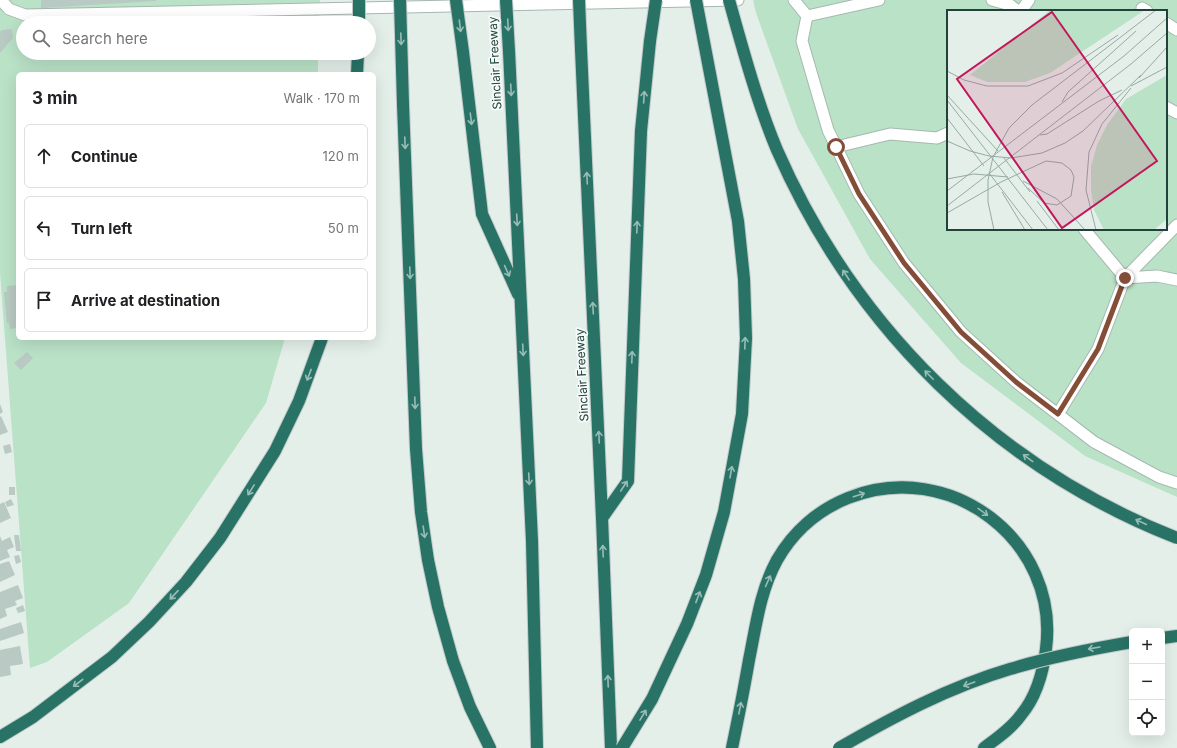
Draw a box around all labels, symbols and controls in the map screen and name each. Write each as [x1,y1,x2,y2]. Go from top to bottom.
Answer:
inset map [947,10,1167,230]
search box [16,16,376,60]
street label: Sinclair Freeway [485,16,504,110]
one-way arrow [504,18,511,31]
one-way arrow [456,19,464,32]
icon: search [30,27,52,49]
text: Search here [62,29,148,48]
one-way arrow [397,32,405,45]
one-way arrow [507,83,514,96]
text: 3 min [32,88,78,108]
text: Walk · 170 m [284,90,360,106]
one-way arrow [640,91,647,104]
one-way arrow [467,112,475,125]
one-way arrow [401,136,409,149]
route start [827,138,845,156]
icon: ahead [33,145,55,167]
text: Continue [71,147,138,166]
text: 120 m [323,148,359,164]
one-way arrow [583,172,591,185]
one-way arrow [513,213,521,226]
icon: left [33,217,55,239]
text: Turn left [71,219,132,238]
text: 50 m [328,220,359,236]
one-way arrow [634,221,641,234]
one-way arrow [504,264,511,276]
one-way arrow [406,266,414,279]
one-way arrow [842,269,851,280]
route end [1116,269,1134,287]
icon: arrive [33,289,55,311]
text: Arrive at destination [71,291,220,310]
one-way arrow [589,302,596,315]
street label: Sinclair Freeway [572,328,591,422]
one-way arrow [742,337,749,350]
one-way arrow [520,343,527,356]
one-way arrow [629,351,636,364]
one-way arrow [304,368,312,380]
one-way arrow [924,370,934,380]
one-way arrow [411,396,418,409]
one-way arrow [595,431,602,444]
one-way arrow [1023,454,1034,462]
one-way arrow [728,466,736,479]
one-way arrow [526,472,533,485]
one-way arrow [620,481,628,492]
one-way arrow [246,485,255,496]
one-way arrow [852,491,865,498]
one-way arrow [977,508,988,516]
one-way arrow [1135,518,1147,526]
one-way arrow [420,525,428,538]
one-way arrow [600,545,607,558]
one-way arrow [765,575,772,587]
one-way arrow [169,590,179,600]
one-way arrow [694,591,702,603]
map controls [1129,628,1165,736]
button: + [1129,628,1165,664]
one-way arrow [1088,645,1101,653]
button: − [1129,664,1165,700]
one-way arrow [605,675,612,688]
one-way arrow [73,678,84,687]
one-way arrow [963,680,975,688]
button: locate [1129,700,1165,736]
one-way arrow [736,702,744,715]
one-way arrow [639,709,647,721]

